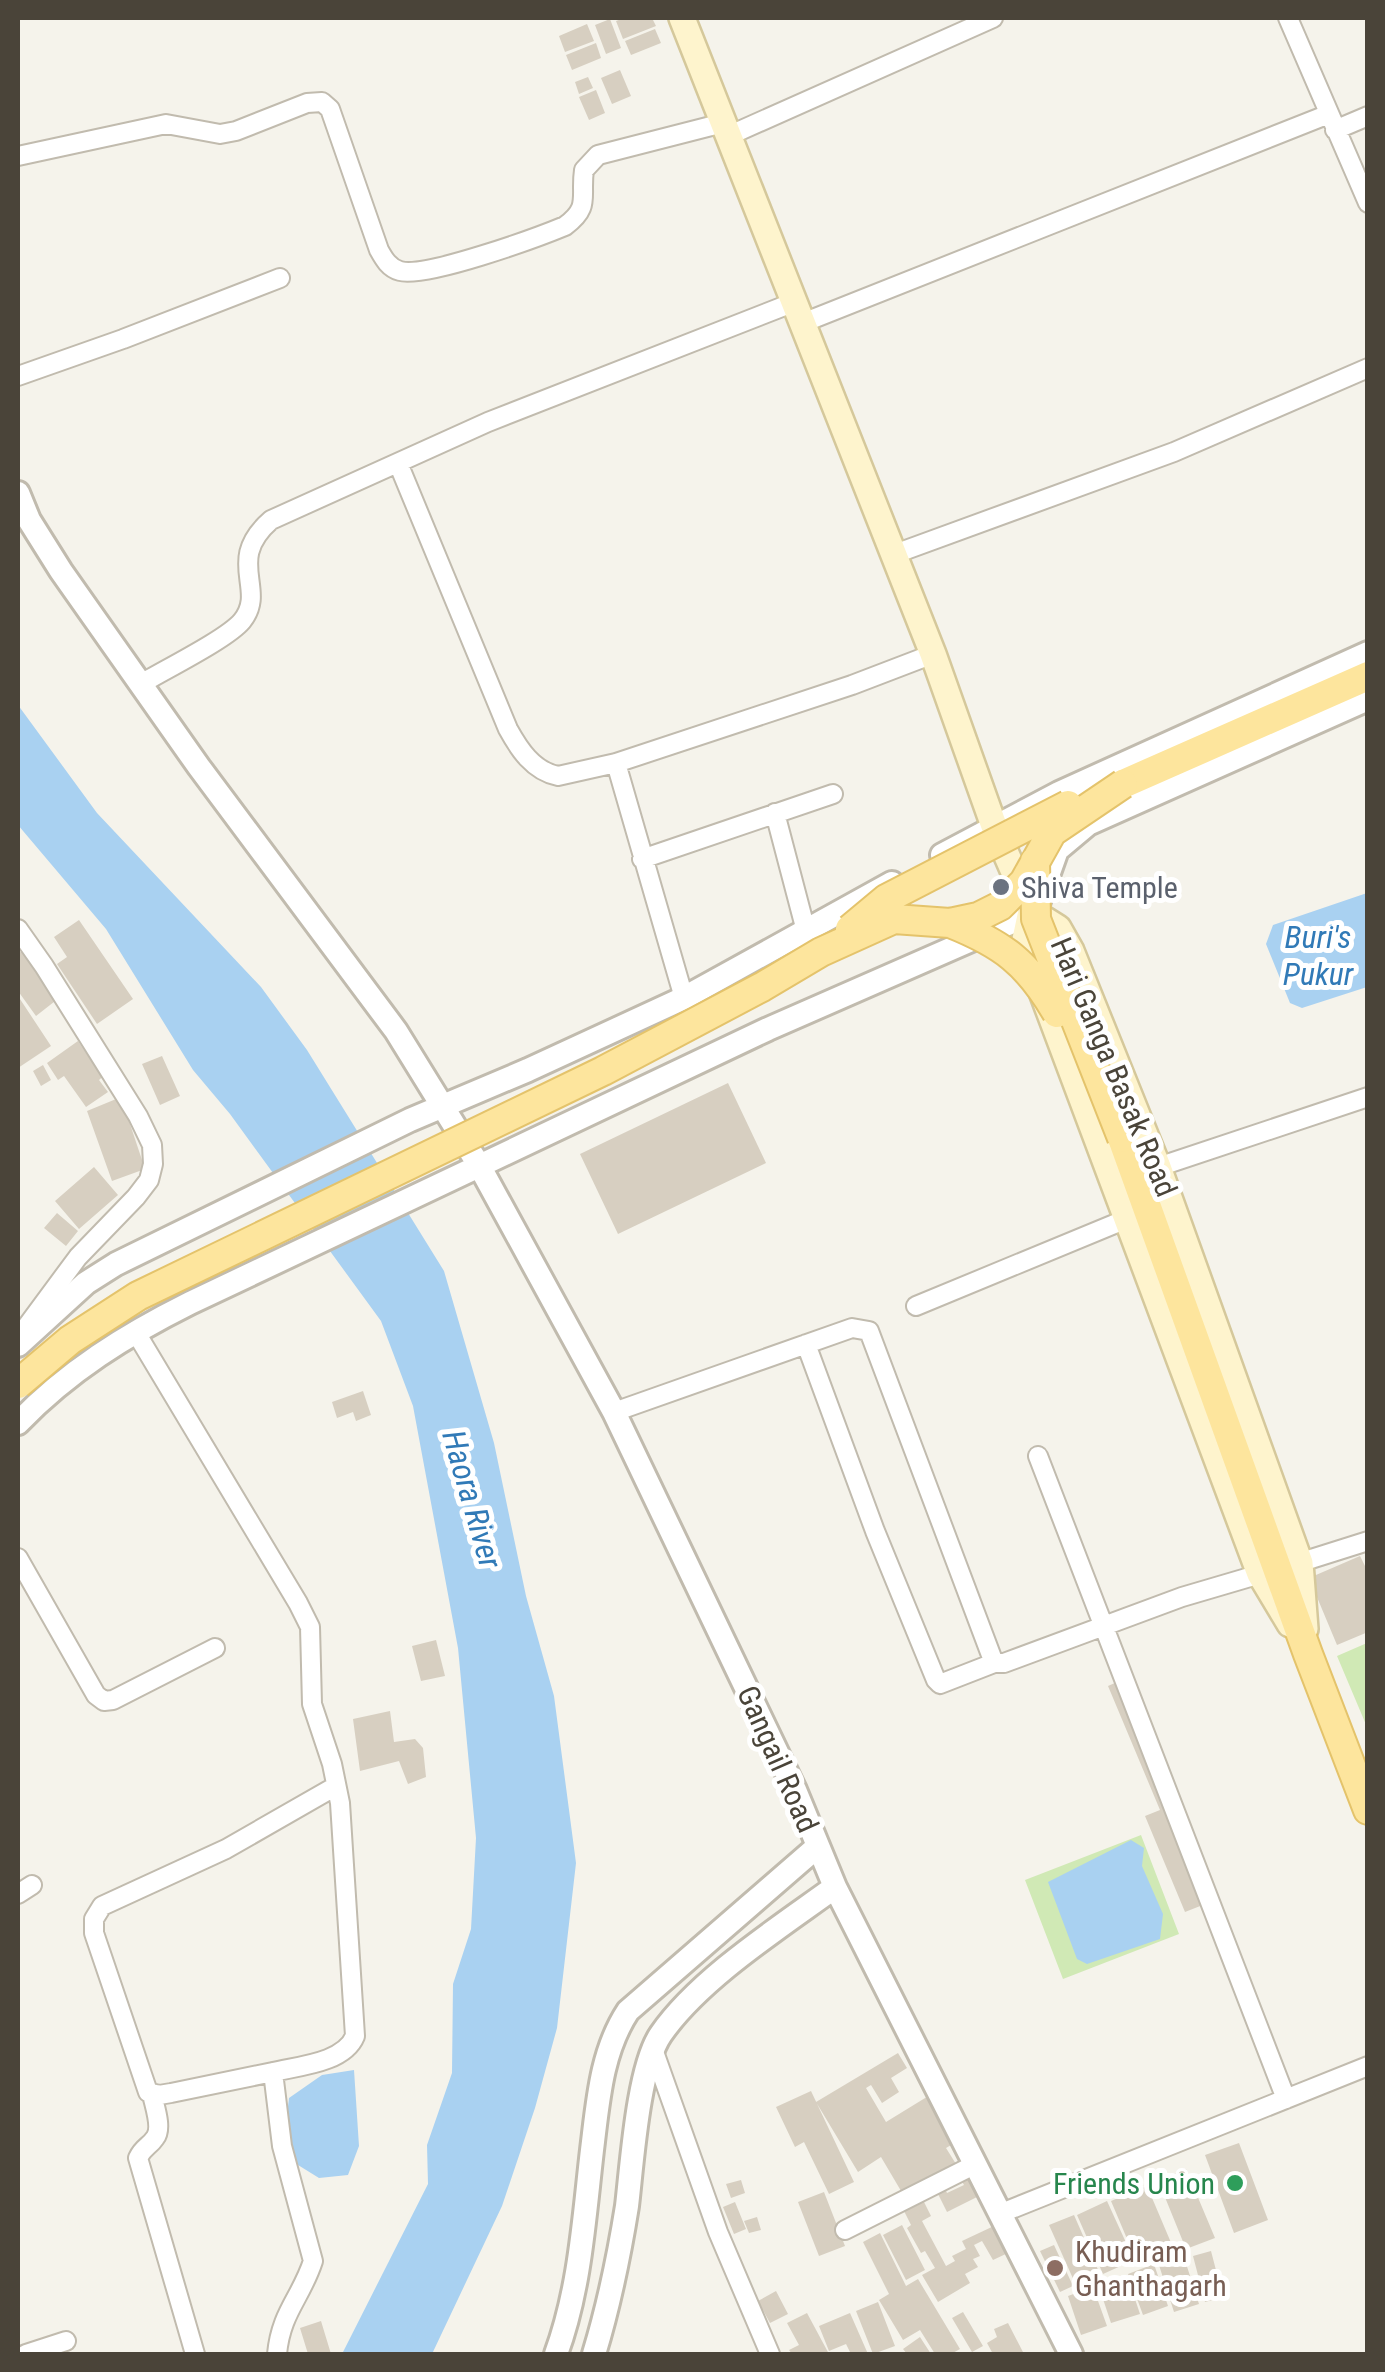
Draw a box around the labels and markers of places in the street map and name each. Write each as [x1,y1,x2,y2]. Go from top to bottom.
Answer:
place label: Shiva Temple [1021,870,1178,905]
marker: Shiva Temple [990,876,1012,898]
place label: Friends Union [1053,2166,1215,2201]
marker: Friends Union [1224,2172,1246,2194]
place label: Khudiram Ghanthagarh [1075,2234,1227,2303]
marker: Khudiram Ghanthagarh [1044,2257,1066,2279]

